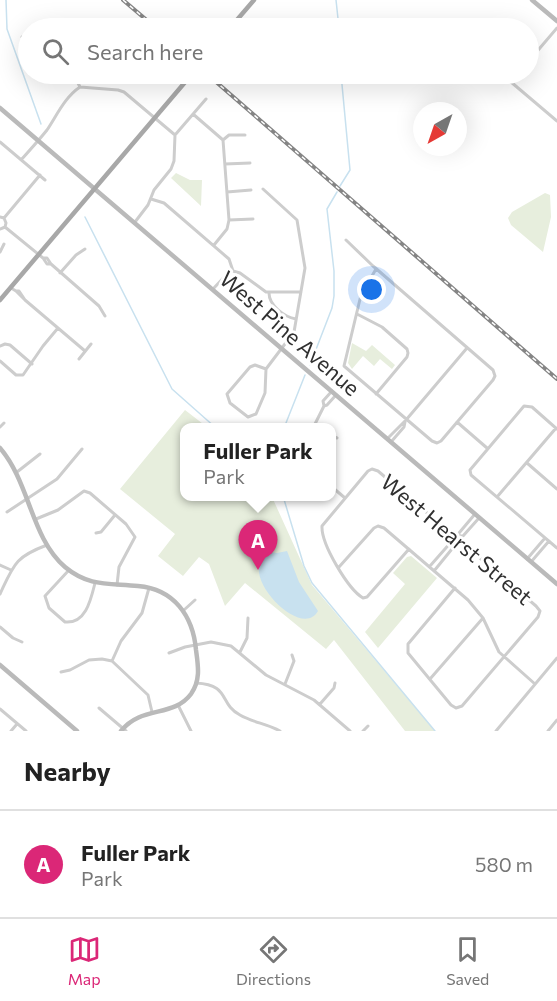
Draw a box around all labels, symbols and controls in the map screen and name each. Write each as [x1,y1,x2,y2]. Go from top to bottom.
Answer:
search box [18,18,539,84]
icon: search [39,35,72,68]
text: Search here [87,38,203,65]
north arrow [413,102,467,156]
street label: West Pine Avenue [214,265,366,401]
your location [357,275,386,304]
popup [180,423,336,501]
text: Fuller Park [203,437,313,464]
text: Park [203,464,245,488]
street label: West Hearst Street [376,468,538,610]
pin: A [238,520,278,570]
text: Nearby [24,755,111,786]
text: Fuller Park [81,839,191,866]
text: A [36,852,51,876]
text: 580 m [475,852,533,876]
text: Park [81,866,123,890]
tab: Map [68,933,101,988]
tab: Directions [236,933,311,988]
tab: Saved [446,933,489,988]

